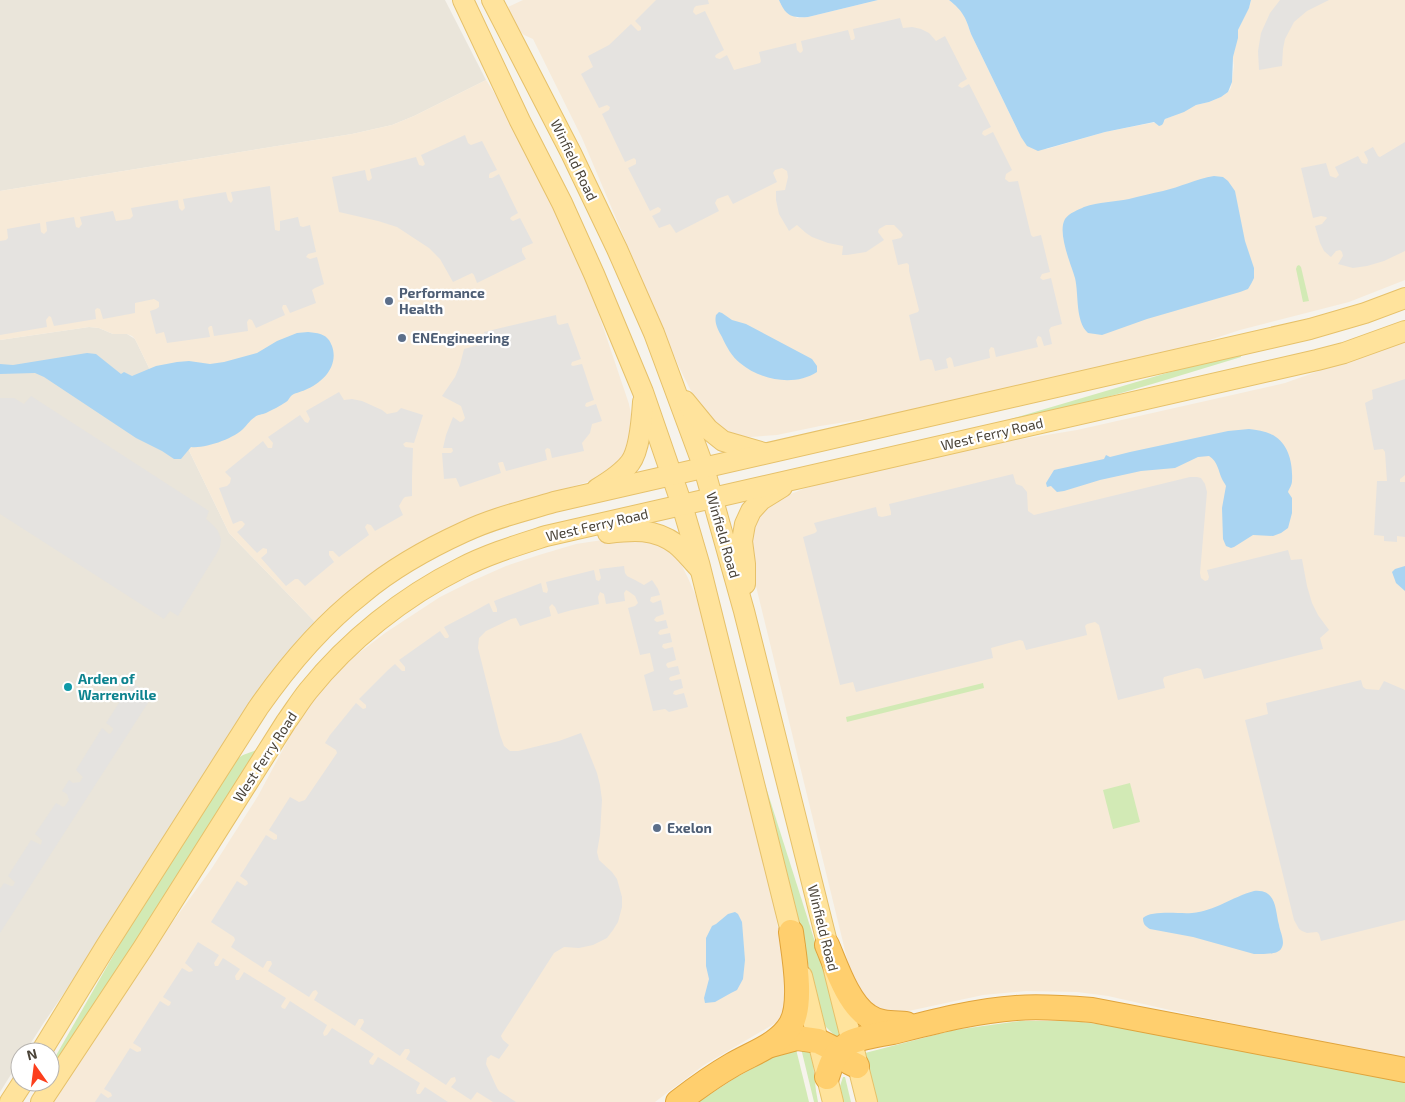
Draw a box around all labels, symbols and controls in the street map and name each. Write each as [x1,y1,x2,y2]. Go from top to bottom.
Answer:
street label: Winfield Road [547,116,601,203]
place label: Performance Health [399,284,485,317]
marker: Performance Health [383,295,395,307]
place label: ENEngineering [412,329,509,346]
marker: ENEngineering [396,332,408,344]
street label: West Ferry Road [939,413,1045,454]
street label: Winfield Road [703,490,744,580]
street label: West Ferry Road [544,504,650,545]
place label: Arden of Warrenville [78,670,157,703]
marker: Arden of Warrenville [62,681,74,693]
street label: West Ferry Road [229,708,300,805]
place label: Exelon [667,819,712,836]
marker: Exelon [651,822,663,834]
street label: Winfield Road [805,883,842,973]
north arrow [10,1042,60,1092]
text: N [25,1044,39,1063]

